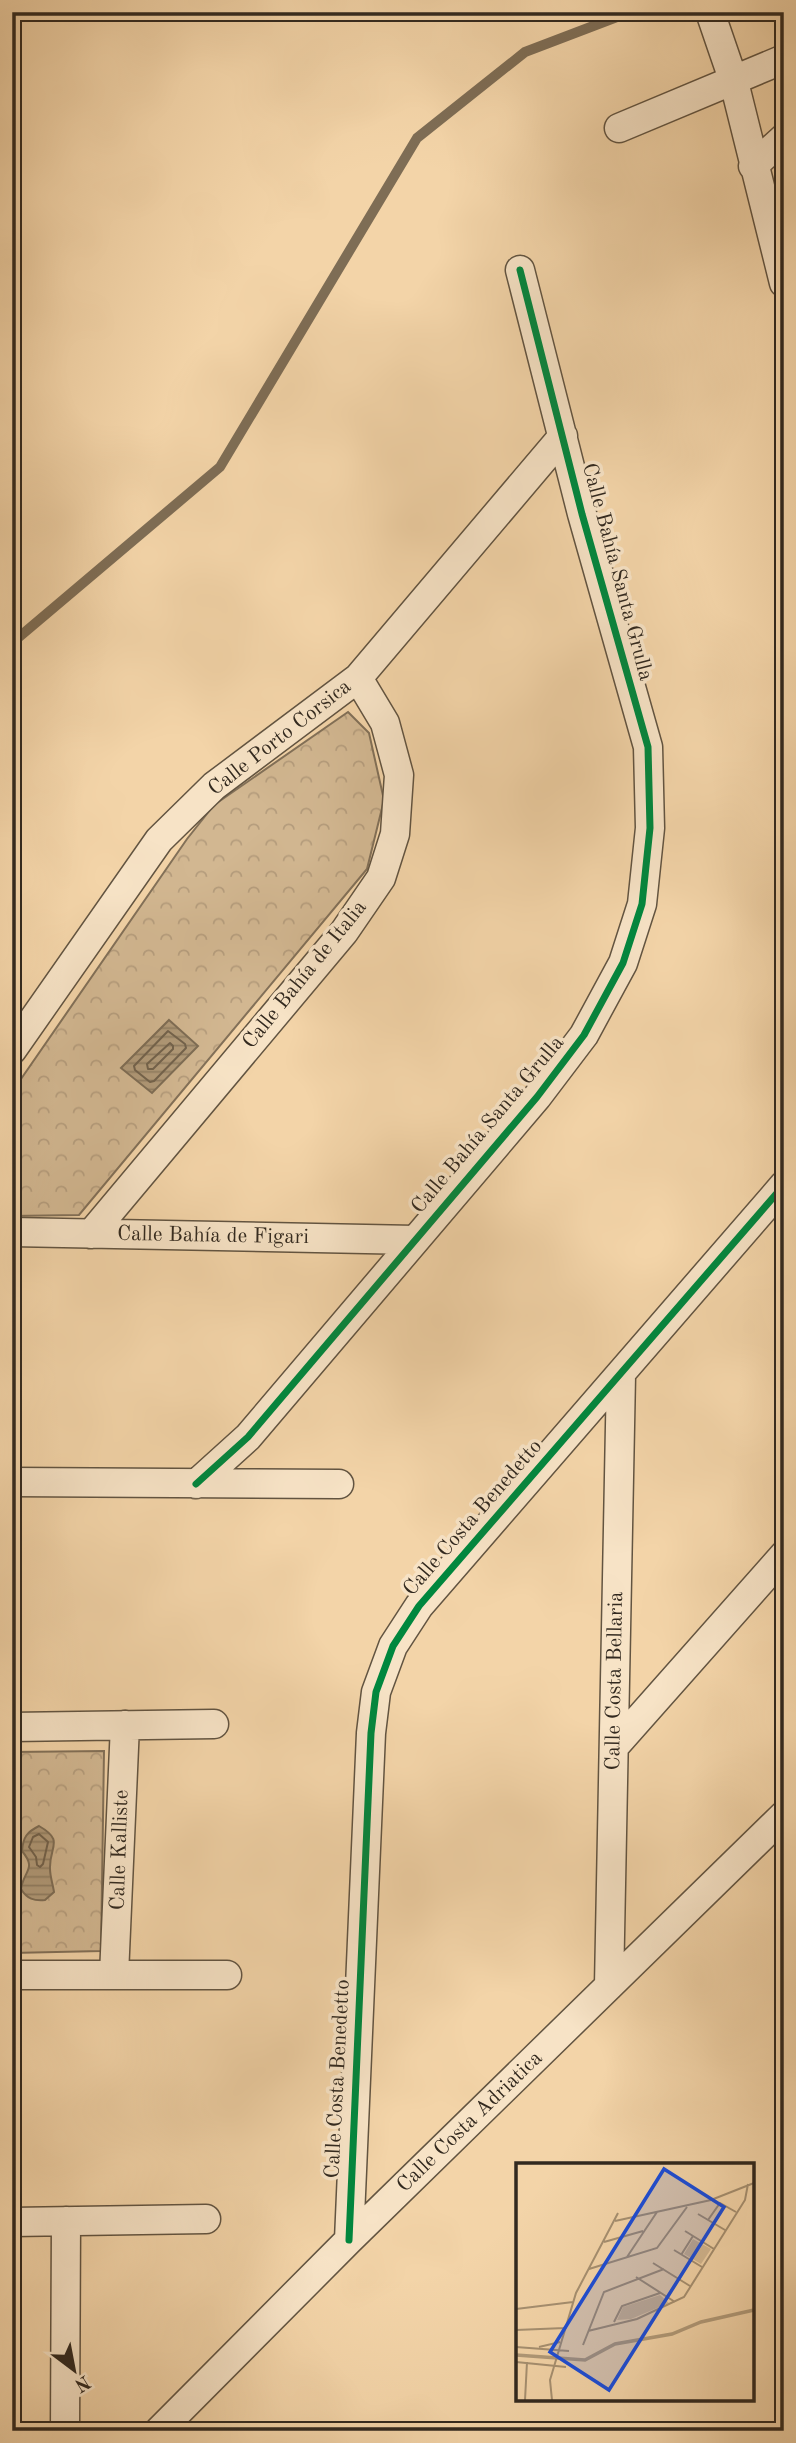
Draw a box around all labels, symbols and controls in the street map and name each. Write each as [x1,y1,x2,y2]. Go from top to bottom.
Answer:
street label: Calle Bahía Santa Grulla [578,461,656,683]
street label: Calle Porto Corsica [205,676,355,800]
street label: Calle Bahía de Italia [239,897,371,1053]
street label: Calle Bahía Santa Grulla [408,1032,568,1218]
street label: Calle Bahía de Figari [117,1224,309,1248]
street label: Calle Costa Benedetto [400,1436,546,1600]
street label: Calle Costa Bellaria [603,1591,627,1771]
street label: Calle Kalliste [107,1789,133,1911]
street label: Calle Costa Benedetto [322,1979,354,2179]
street label: Calle Costa Adriatica [393,2047,547,2197]
inset map [516,2163,754,2401]
north arrow [38,2334,108,2404]
text: N [70,2370,93,2394]

